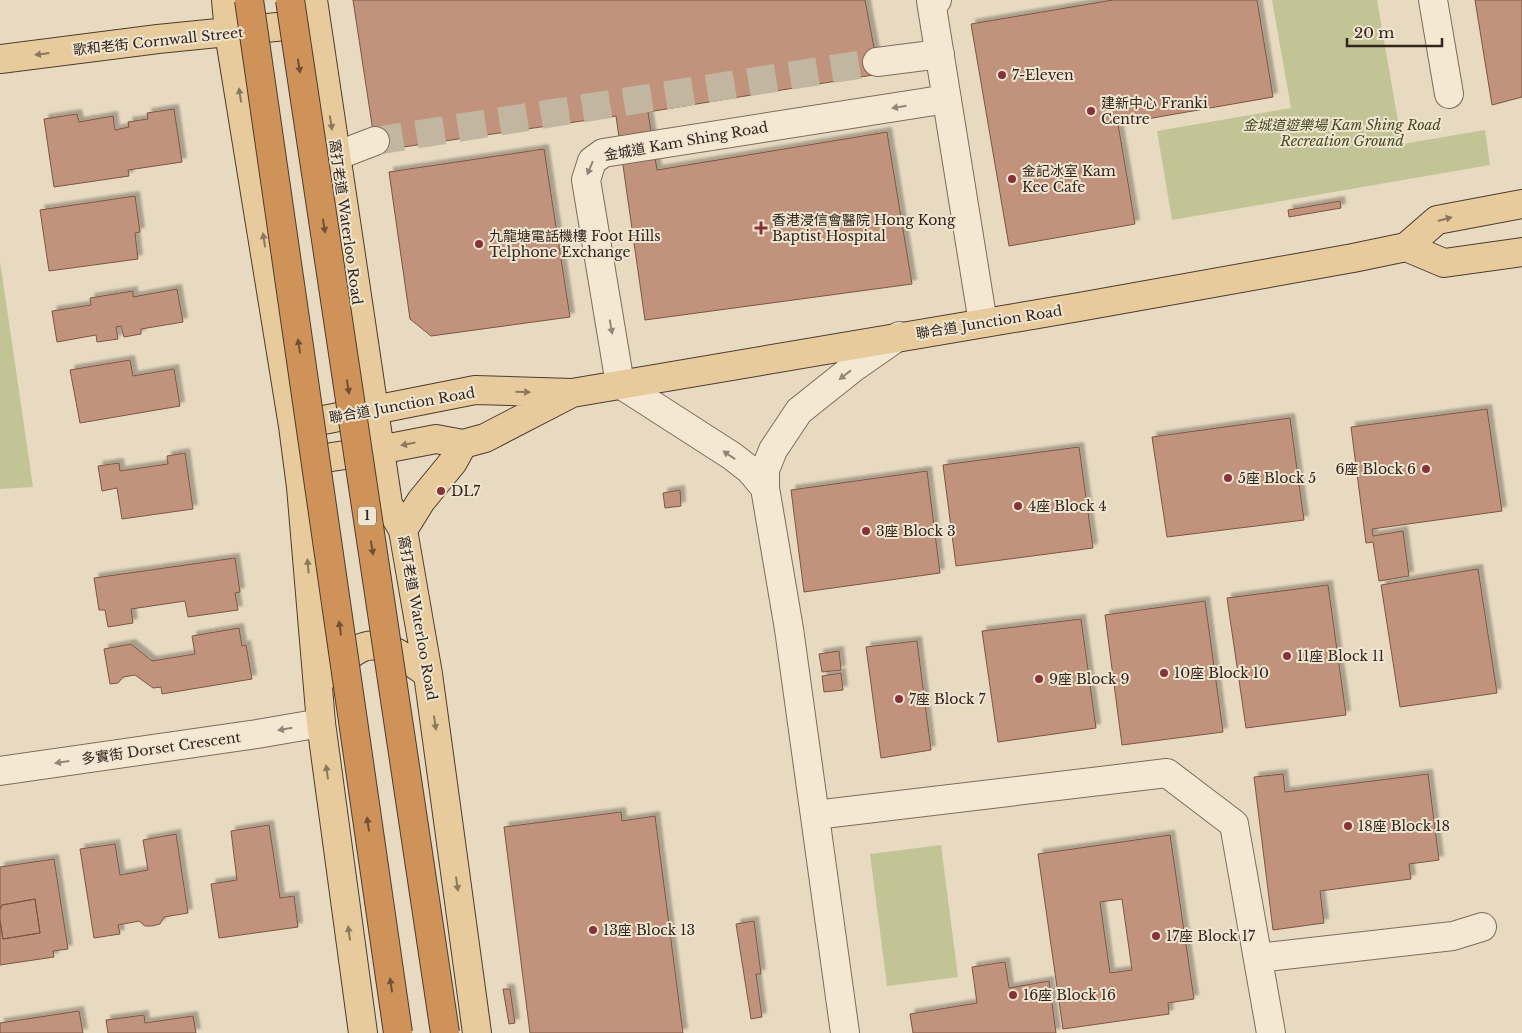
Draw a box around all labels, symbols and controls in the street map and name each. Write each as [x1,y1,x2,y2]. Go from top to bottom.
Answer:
scale bar [1347,15,1442,47]
street label: 歌和老街 Cornwall Street [72,23,245,59]
text: 20 m [1354,23,1394,42]
one-way arrow [33,50,49,58]
one-way arrow [296,58,304,74]
place label: 7-Eleven [1012,66,1074,84]
marker: 7-Eleven [996,69,1008,81]
one-way arrow [235,87,243,103]
place label: 建新中心 Franki Centre [1101,94,1208,128]
one-way arrow [890,103,906,111]
marker: 建新中心 Franki Centre [1085,105,1097,117]
one-way arrow [328,115,336,131]
park label: 金城道遊樂場 Kam Shing Road Recreation Ground [1243,116,1442,150]
street label: 金城道 Kam Shing Road [603,118,770,164]
street label: 窩打老道 Waterloo Road [325,138,367,307]
one-way arrow [586,161,594,176]
place label: 金記冰室 Kam Kee Cafe [1022,162,1116,196]
marker: 金記冰室 Kam Kee Cafe [1006,173,1018,185]
place label: 香港浸信會醫院 Hong Kong Baptist Hospital [772,211,956,245]
one-way arrow [1437,215,1452,223]
one-way arrow [320,219,328,235]
marker: 香港浸信會醫院 Hong Kong Baptist Hospital [754,221,768,235]
place label: 九龍塘電話機樓 Foot Hills Telphone Exchange [489,227,661,261]
one-way arrow [259,231,267,247]
marker: 九龍塘電話機樓 Foot Hills Telphone Exchange [473,238,485,250]
street label: 聯合道 Junction Road [915,301,1064,342]
one-way arrow [607,319,615,335]
one-way arrow [295,338,303,354]
one-way arrow [839,369,852,380]
one-way arrow [344,379,352,395]
street label: 聯合道 Junction Road [328,383,477,427]
one-way arrow [515,388,531,396]
one-way arrow [400,440,415,448]
one-way arrow [723,450,736,460]
place label: 6座 Block 6 [1336,460,1416,478]
marker: 6座 Block 6 [1420,463,1432,475]
place label: 5座 Block 5 [1238,469,1316,487]
marker: 5座 Block 5 [1222,472,1234,484]
place label: DL7 [451,482,481,500]
marker: DL7 [435,485,447,497]
place label: 4座 Block 4 [1028,497,1107,515]
marker: 4座 Block 4 [1012,500,1024,512]
road number: 1 [358,506,376,526]
place label: 3座 Block 3 [876,522,956,540]
marker: 3座 Block 3 [860,525,872,537]
street label: 窩打老道 Waterloo Road [395,534,441,702]
one-way arrow [368,540,376,556]
one-way arrow [304,557,312,573]
one-way arrow [336,620,344,636]
place label: 11座 Block 11 [1297,647,1384,665]
marker: 11座 Block 11 [1281,650,1293,662]
place label: 10座 Block 10 [1174,664,1269,682]
marker: 10座 Block 10 [1158,667,1170,679]
place label: 9座 Block 9 [1049,670,1129,688]
marker: 9座 Block 9 [1033,673,1045,685]
place label: 7座 Block 7 [909,690,986,708]
marker: 7座 Block 7 [893,693,905,705]
one-way arrow [431,715,439,731]
one-way arrow [277,725,292,733]
street label: 多實街 Dorset Crescent [80,728,242,768]
one-way arrow [53,759,69,767]
one-way arrow [323,763,331,779]
one-way arrow [364,816,372,832]
place label: 18座 Block 18 [1358,817,1450,835]
marker: 18座 Block 18 [1342,820,1354,832]
one-way arrow [453,876,461,892]
place label: 13座 Block 13 [603,921,695,939]
one-way arrow [345,924,353,940]
marker: 13座 Block 13 [587,924,599,936]
place label: 17座 Block 17 [1166,927,1256,945]
marker: 17座 Block 17 [1150,930,1162,942]
one-way arrow [387,976,395,992]
place label: 16座 Block 16 [1023,986,1116,1004]
marker: 16座 Block 16 [1007,989,1019,1001]

